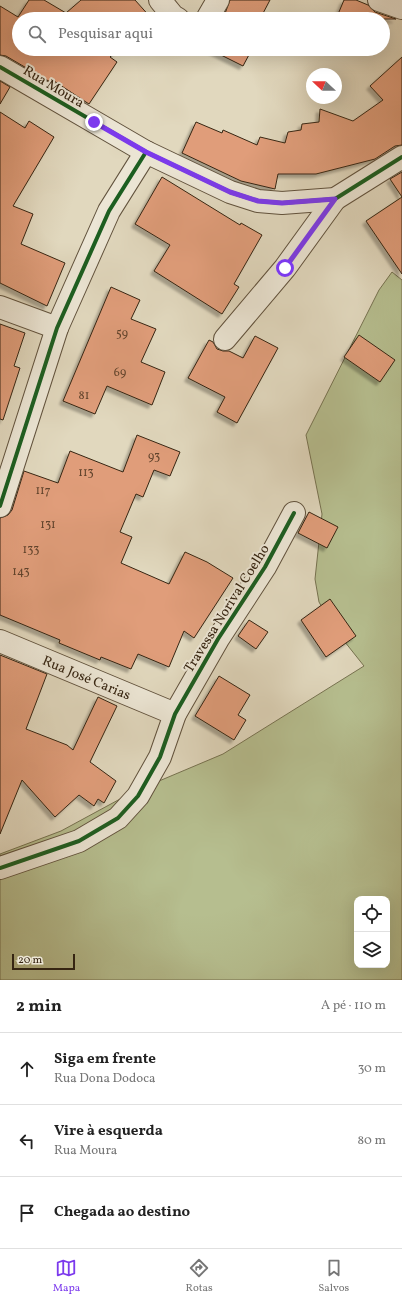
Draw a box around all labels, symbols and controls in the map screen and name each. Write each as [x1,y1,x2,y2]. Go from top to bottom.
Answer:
search box [12,12,390,56]
icon: search [26,23,48,45]
text: Pesquisar aqui [58,24,153,45]
street label: Rua Moura [19,62,87,113]
north arrow [306,68,342,104]
route end [85,113,103,131]
route start [276,259,294,277]
house number: 59 [116,326,128,342]
house number: 69 [114,365,126,381]
house number: 81 [79,388,89,404]
house number: 93 [148,449,160,465]
house number: 113 [78,465,94,481]
house number: 117 [35,483,51,499]
house number: 131 [40,517,56,533]
street label: Travessa Norival Coelho [180,541,275,677]
house number: 133 [23,542,39,558]
house number: 143 [12,564,30,580]
street label: Rua José Carias [39,652,133,705]
map controls [354,896,390,968]
button: locate [354,896,390,932]
button: layers [354,932,390,968]
scale bar [12,952,75,971]
text: 20 m [18,953,42,968]
text: 2 min [16,995,62,1018]
text: A pé · 110 m [321,997,386,1015]
text: Siga em frente [54,1049,156,1070]
icon: ahead [16,1058,38,1080]
text: 30 m [358,1060,386,1078]
text: Rua Dona Dodoca [54,1070,155,1088]
text: Vire à esquerda [54,1121,163,1142]
icon: left [16,1130,38,1152]
text: 80 m [357,1132,386,1150]
text: Rua Moura [54,1142,117,1160]
icon: arrive [16,1202,38,1224]
text: Chegada ao destino [54,1202,190,1223]
tab: Mapa [53,1257,80,1296]
tab: Rotas [186,1257,213,1296]
tab: Salvos [318,1257,349,1296]

